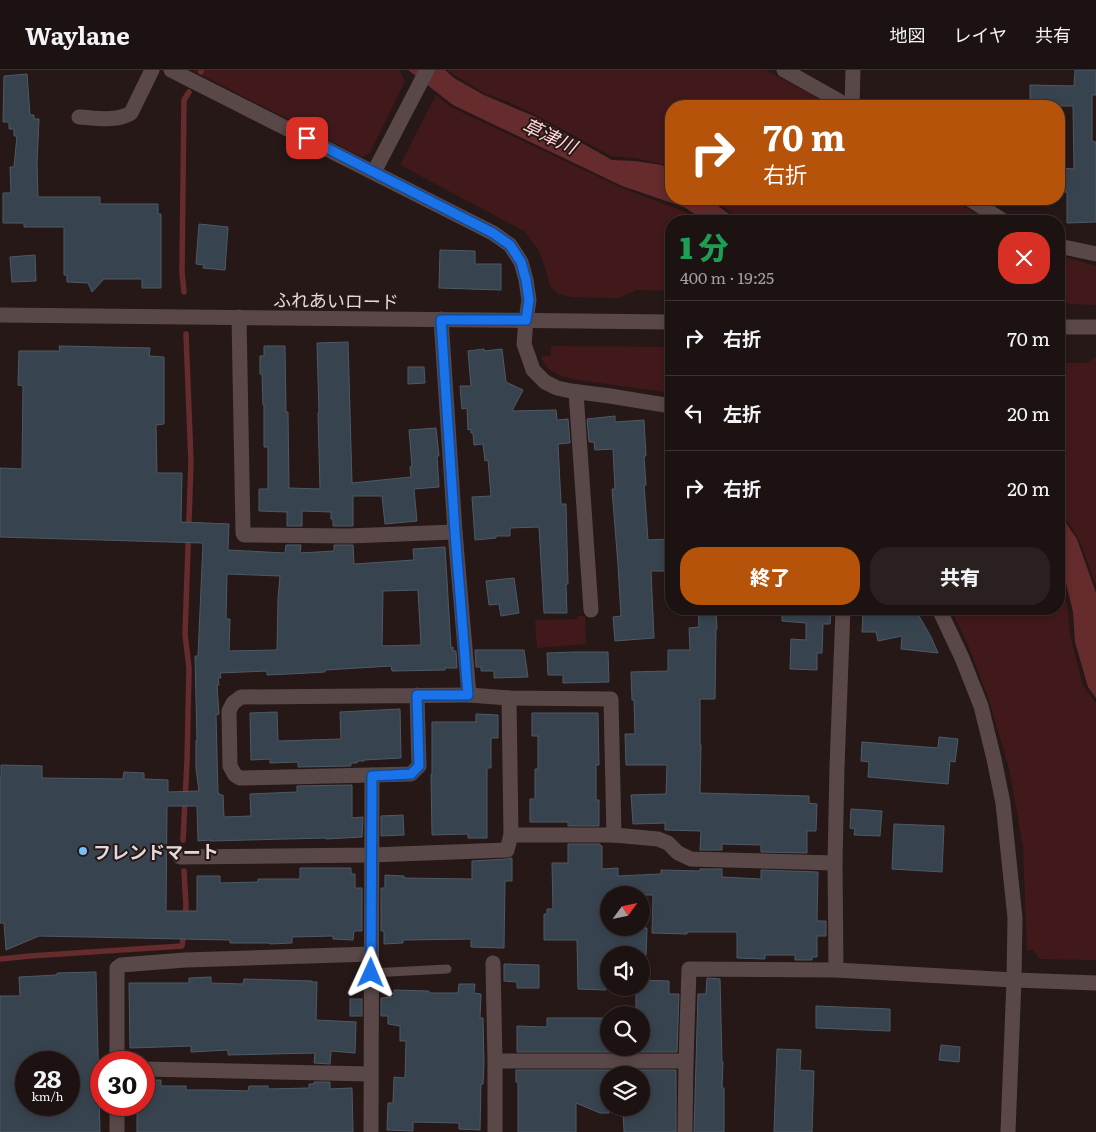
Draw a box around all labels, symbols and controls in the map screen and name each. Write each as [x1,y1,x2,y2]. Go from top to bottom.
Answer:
text: Waylane [25,17,130,52]
text: 地図 [890,21,926,48]
text: レイヤ [954,21,1007,48]
text: 共有 [1035,21,1071,48]
water label: 草津川 [518,110,584,161]
text: 70 m [763,110,845,162]
pin [286,117,328,159]
icon: right [680,120,745,185]
icon: arrive [293,124,321,152]
text: 右折 [763,157,807,190]
text: 1 分 [680,224,729,268]
button: close [998,232,1050,284]
text: 400 m · 19:25 [680,265,774,289]
street label: ふれあいロード [273,285,399,315]
icon: right [680,324,708,352]
text: 右折 [723,324,761,352]
text: 70 m [1007,324,1050,352]
icon: left [680,399,708,427]
text: 左折 [723,399,761,427]
text: 20 m [1007,399,1050,427]
icon: right [680,474,708,502]
text: 右折 [723,474,761,502]
text: 20 m [1007,474,1050,502]
button: 終了 [680,547,860,605]
button: 共有 [870,547,1050,605]
place label: フレンドマート [93,838,219,865]
marker: フレンドマート [77,845,89,857]
north arrow [600,886,650,936]
map controls [600,886,650,1116]
position arrow [344,946,396,998]
button: sound [600,946,650,996]
button: search [600,1006,650,1056]
speed limit sign: 30 [90,1051,155,1116]
text: 28 [33,1059,62,1096]
button: layers [600,1066,650,1116]
text: km/h [32,1087,63,1105]

